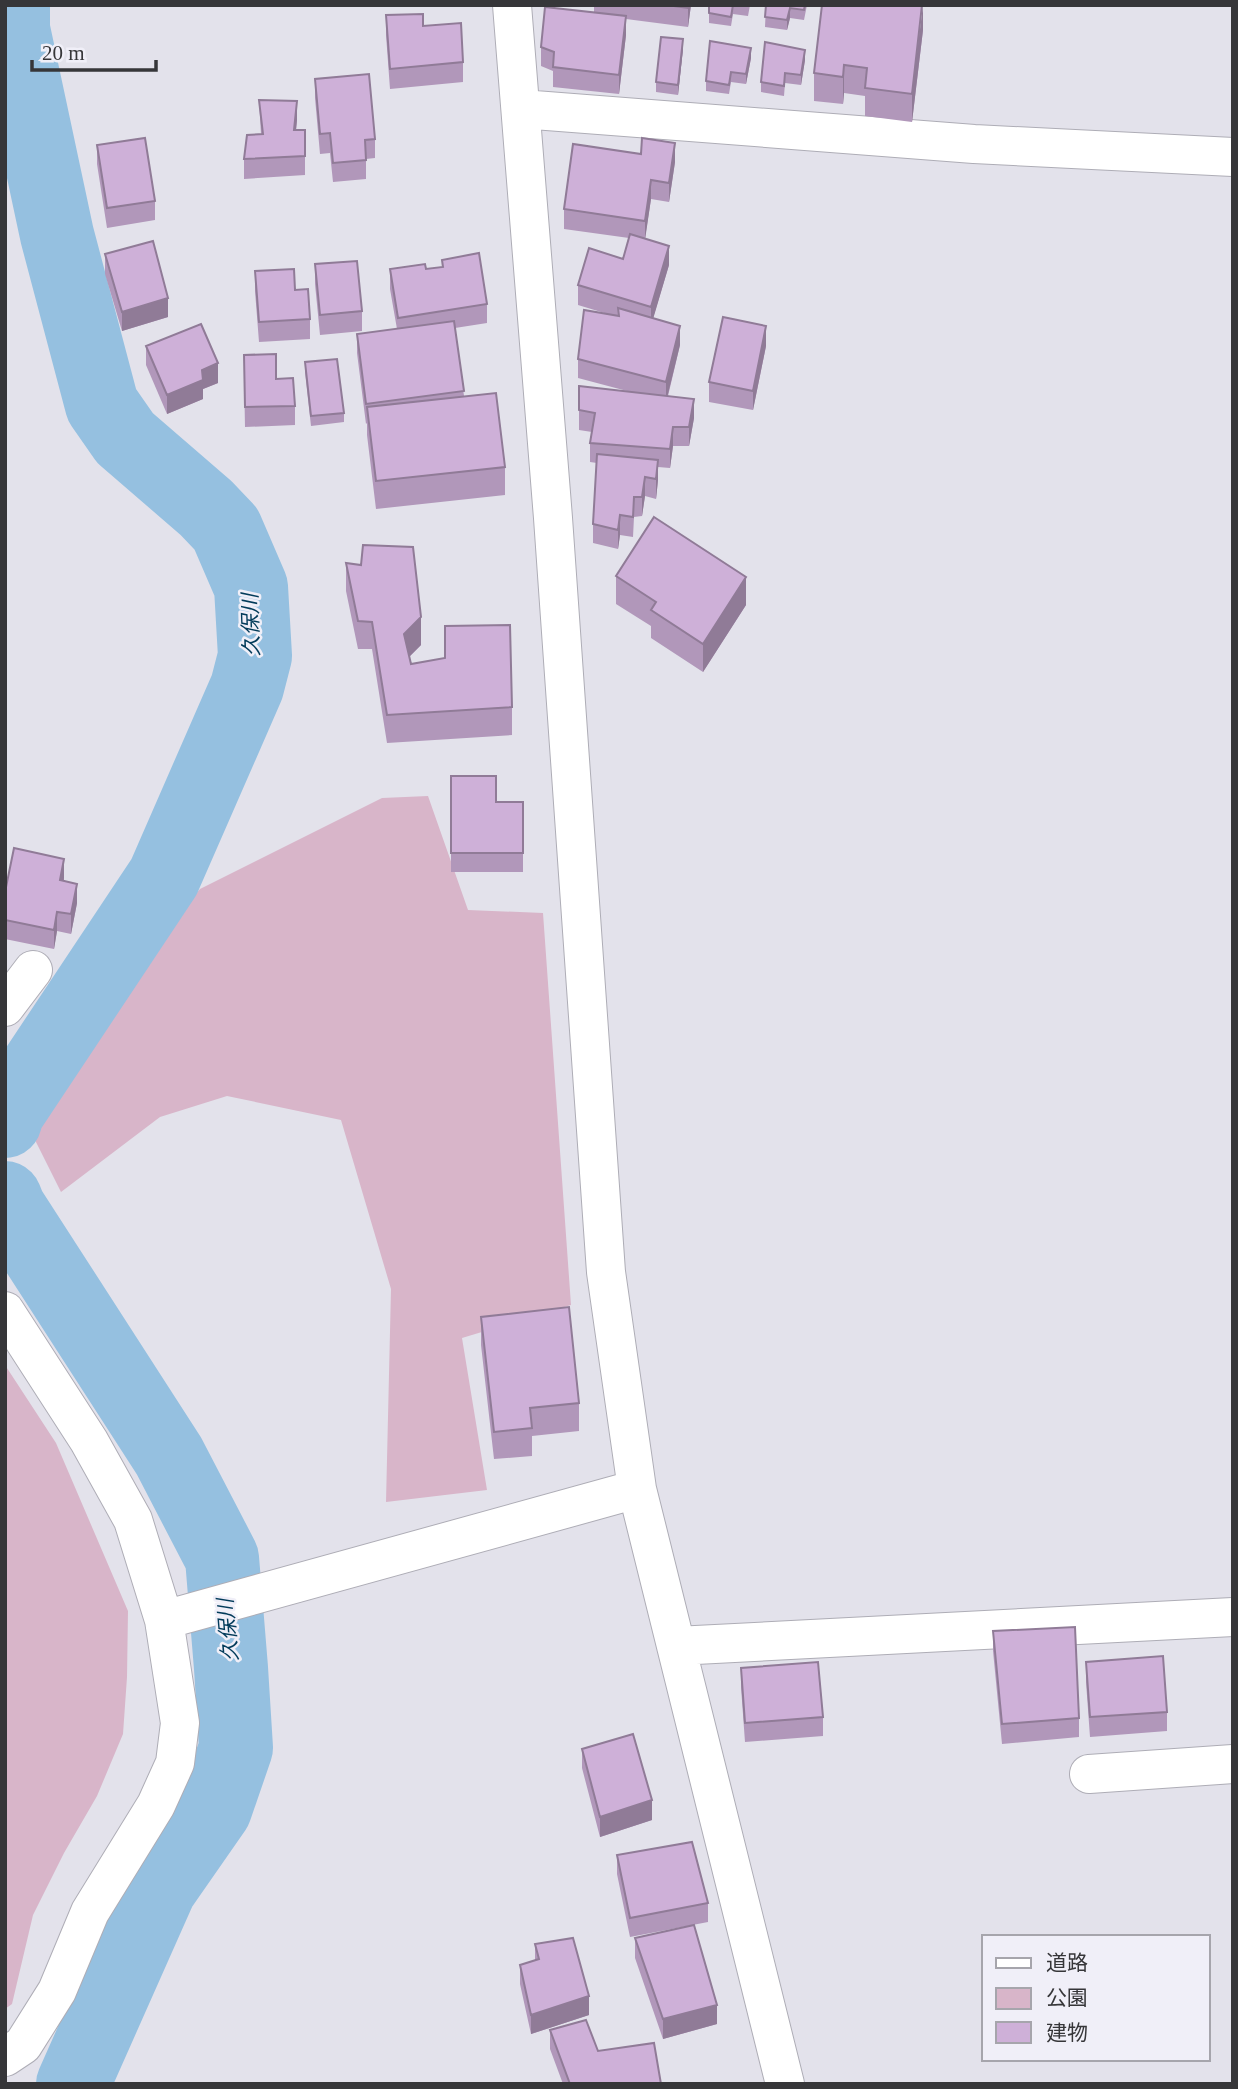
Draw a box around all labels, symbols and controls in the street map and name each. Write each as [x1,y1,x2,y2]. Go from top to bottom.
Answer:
scale bar [32,28,156,72]
text: 20 m [42,41,85,65]
water label: 久保川 [238,591,264,657]
water label: 久保川 [213,1596,243,1662]
legend [982,1935,1210,2061]
text: 道路 [1046,1951,1088,1975]
text: 公園 [1046,1986,1088,2010]
text: 建物 [1046,2021,1088,2045]

